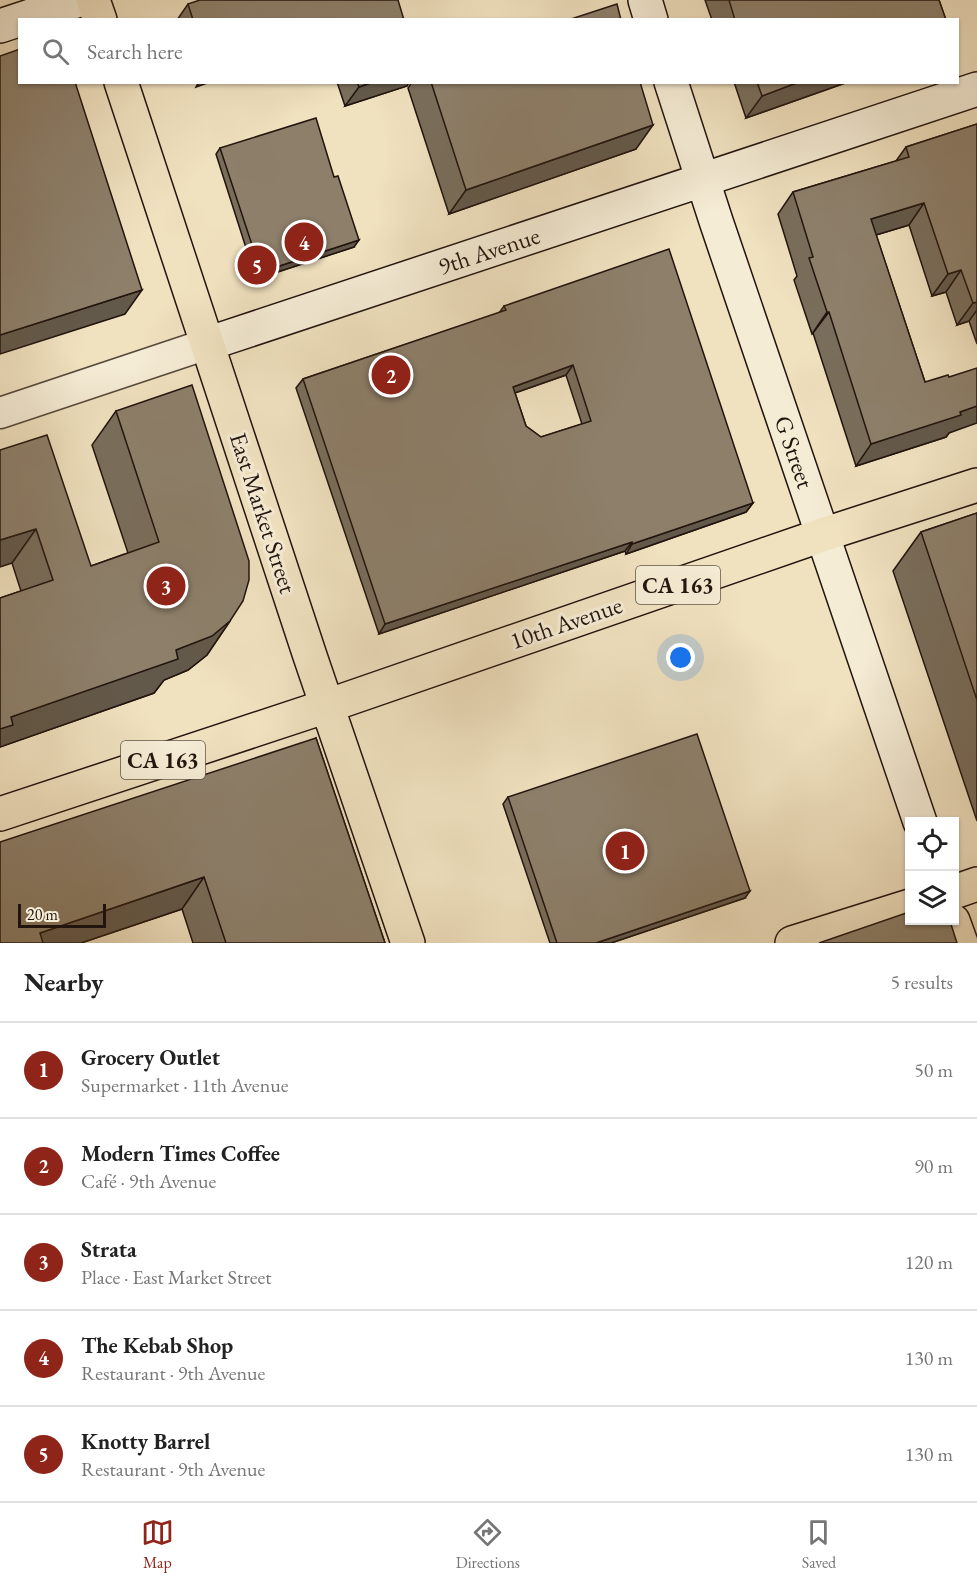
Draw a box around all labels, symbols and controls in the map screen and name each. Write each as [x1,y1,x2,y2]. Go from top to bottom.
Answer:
search box [18,18,959,84]
icon: search [39,35,72,68]
text: Search here [87,37,182,66]
pin: 4 [284,220,324,264]
street label: 9th Avenue [434,220,544,282]
pin: 5 [238,242,276,288]
pin: 2 [372,352,410,398]
street label: G Street [768,411,821,493]
street label: East Market Street [223,429,304,597]
pin: 3 [146,564,186,608]
road number: CA 163 [636,566,720,604]
street label: 10th Avenue [506,589,626,656]
your location [666,643,695,672]
road number: CA 163 [121,741,205,779]
map controls [905,817,959,925]
button: locate [905,817,959,871]
pin: 1 [606,828,644,874]
button: layers [905,871,959,925]
scale bar [18,901,106,929]
text: 20 m [27,904,58,925]
text: Nearby [24,965,104,999]
text: 5 results [890,969,953,995]
text: Grocery Outlet [81,1043,220,1072]
text: 1 [38,1057,49,1083]
text: 50 m [914,1057,953,1083]
text: Supermarket · 11th Avenue [81,1072,289,1098]
text: Modern Times Coffee [81,1139,280,1168]
text: 2 [38,1153,49,1179]
text: 90 m [914,1153,953,1179]
text: Café · 9th Avenue [81,1168,216,1194]
text: Strata [81,1235,137,1264]
text: 3 [38,1249,49,1275]
text: 120 m [905,1249,953,1275]
text: Place · East Market Street [81,1264,272,1290]
text: The Kebab Shop [81,1331,233,1360]
text: 4 [38,1345,49,1371]
text: 130 m [905,1345,953,1371]
text: Restaurant · 9th Avenue [81,1360,265,1386]
text: Knotty Barrel [81,1427,210,1456]
text: 5 [38,1441,49,1467]
text: 130 m [905,1441,953,1467]
text: Restaurant · 9th Avenue [81,1456,265,1482]
tab: Map [141,1516,174,1573]
tab: Directions [456,1516,520,1573]
tab: Saved [802,1516,836,1573]

